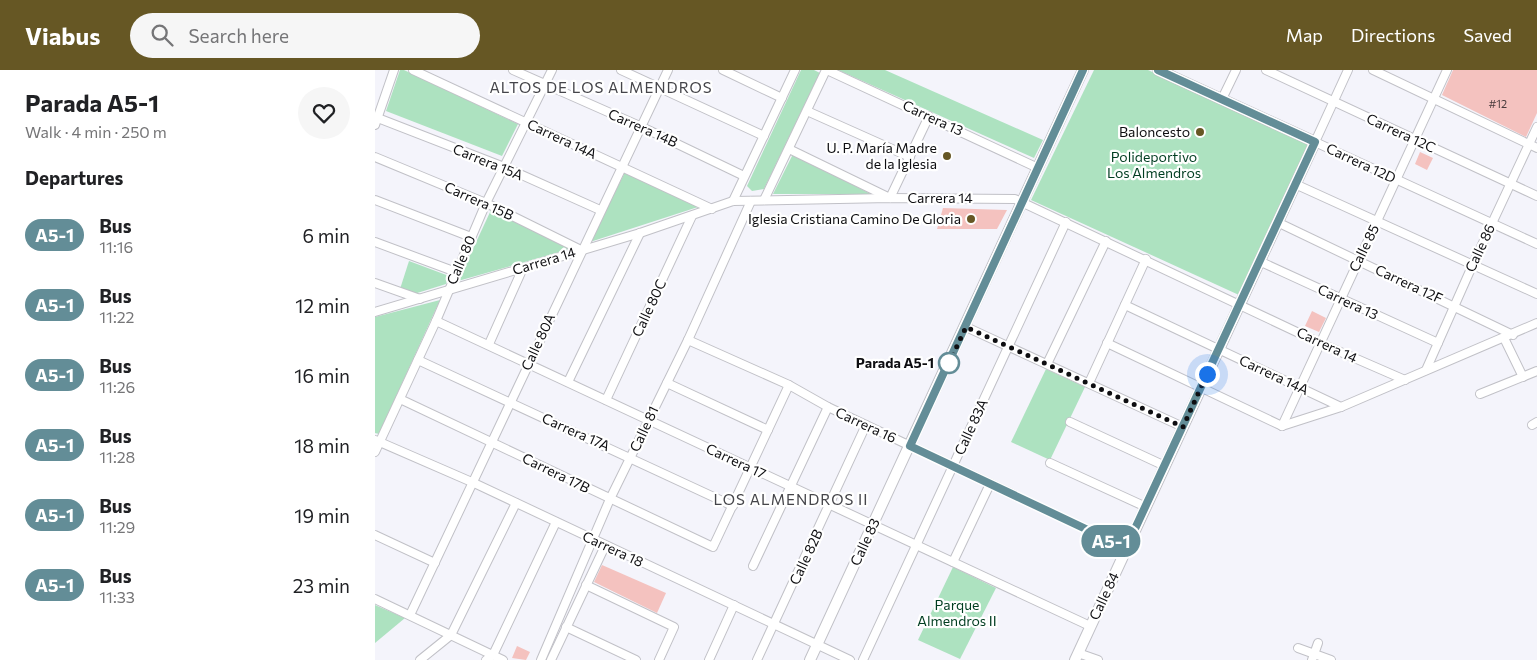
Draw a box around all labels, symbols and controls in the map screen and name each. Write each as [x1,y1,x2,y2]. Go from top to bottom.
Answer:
search box [130,13,480,58]
text: Viabus [25,21,100,50]
icon: search [148,21,176,49]
text: Search here [188,24,289,47]
text: Map [1286,24,1323,46]
text: Directions [1351,24,1435,46]
text: Saved [1463,24,1512,46]
district label: ALTOS DE LOS ALMENDROS [489,78,713,96]
button: heart [298,87,350,139]
text: Parada A5-1 [25,88,159,117]
street label: Carrera 13 [900,96,966,139]
house number: #12 [1489,97,1507,110]
street label: Carrera 14B [606,105,681,150]
street label: Carrera 12C [1364,109,1438,156]
street label: Carrera 14A [525,115,600,162]
text: Walk · 4 min · 250 m [25,122,167,141]
place label: Baloncesto [1119,123,1190,140]
marker: Baloncesto [1194,126,1206,138]
place label: U. P. María Madre de la Iglesia [827,139,937,172]
street label: Carrera 12D [1324,139,1399,186]
street label: Carrera 15A [451,140,526,183]
park label: Polideportivo Los Almendros [1107,148,1201,181]
marker: U. P. María Madre de la Iglesia [941,150,953,162]
text: Departures [25,166,123,189]
street label: Carrera 15B [442,178,516,223]
street label: Carrera 14 [907,189,973,206]
place label: Iglesia Cristiana Camino De Gloria [748,210,961,227]
marker: Iglesia Cristiana Camino De Gloria [965,213,977,225]
text: Bus [99,214,132,237]
street label: Calle 85 [1345,221,1382,274]
street label: Calle 86 [1461,221,1498,275]
text: A5-1 [35,224,74,246]
text: 6 min [302,224,350,247]
street label: Calle 80 [443,233,478,287]
text: 11:16 [99,237,133,256]
street label: Carrera 14 [510,243,578,278]
street label: Carrera 12F [1373,261,1446,307]
street label: Calle 80C [628,276,669,339]
street label: Carrera 13 [1315,280,1381,323]
text: Bus [99,284,132,307]
text: A5-1 [35,294,74,316]
text: 12 min [295,294,350,317]
text: 11:22 [99,307,134,326]
street label: Calle 80A [517,310,558,373]
street label: Carrera 14 [1294,323,1361,366]
street label: Carrera 14A [1237,351,1312,398]
marker: Parada A5-1 [938,352,960,374]
text: Bus [99,354,132,377]
place label: Parada A5-1 [856,354,934,371]
your location [1195,362,1220,387]
text: A5-1 [35,364,74,386]
text: 16 min [294,364,350,387]
text: 11:26 [99,377,135,396]
street label: Calle 83A [950,396,991,458]
street label: Calle 81 [626,403,662,454]
street label: Carrera 16 [833,403,899,446]
street label: Carrera 17A [540,409,613,454]
text: Bus [99,424,132,447]
text: A5-1 [35,434,74,456]
text: 18 min [294,434,350,457]
street label: Carrera 17 [704,439,769,482]
text: 11:28 [99,447,135,466]
street label: Carrera 17B [520,449,593,496]
district label: LOS ALMENDROS II [714,490,868,508]
text: Bus [99,494,132,517]
text: A5-1 [35,504,74,526]
text: 19 min [294,504,350,527]
street label: Calle 83 [846,515,883,568]
text: 11:29 [99,517,135,536]
line badge: A5-1 [1076,525,1146,557]
street label: Calle 82B [785,526,826,587]
street label: Carrera 18 [580,527,646,570]
text: A5-1 [1091,530,1131,552]
text: Bus [99,564,132,587]
street label: Calle 84 [1085,569,1122,622]
text: A5-1 [35,574,74,596]
text: 23 min [293,574,350,597]
text: 11:33 [99,587,135,606]
park label: Parque Almendros II [917,596,997,629]

